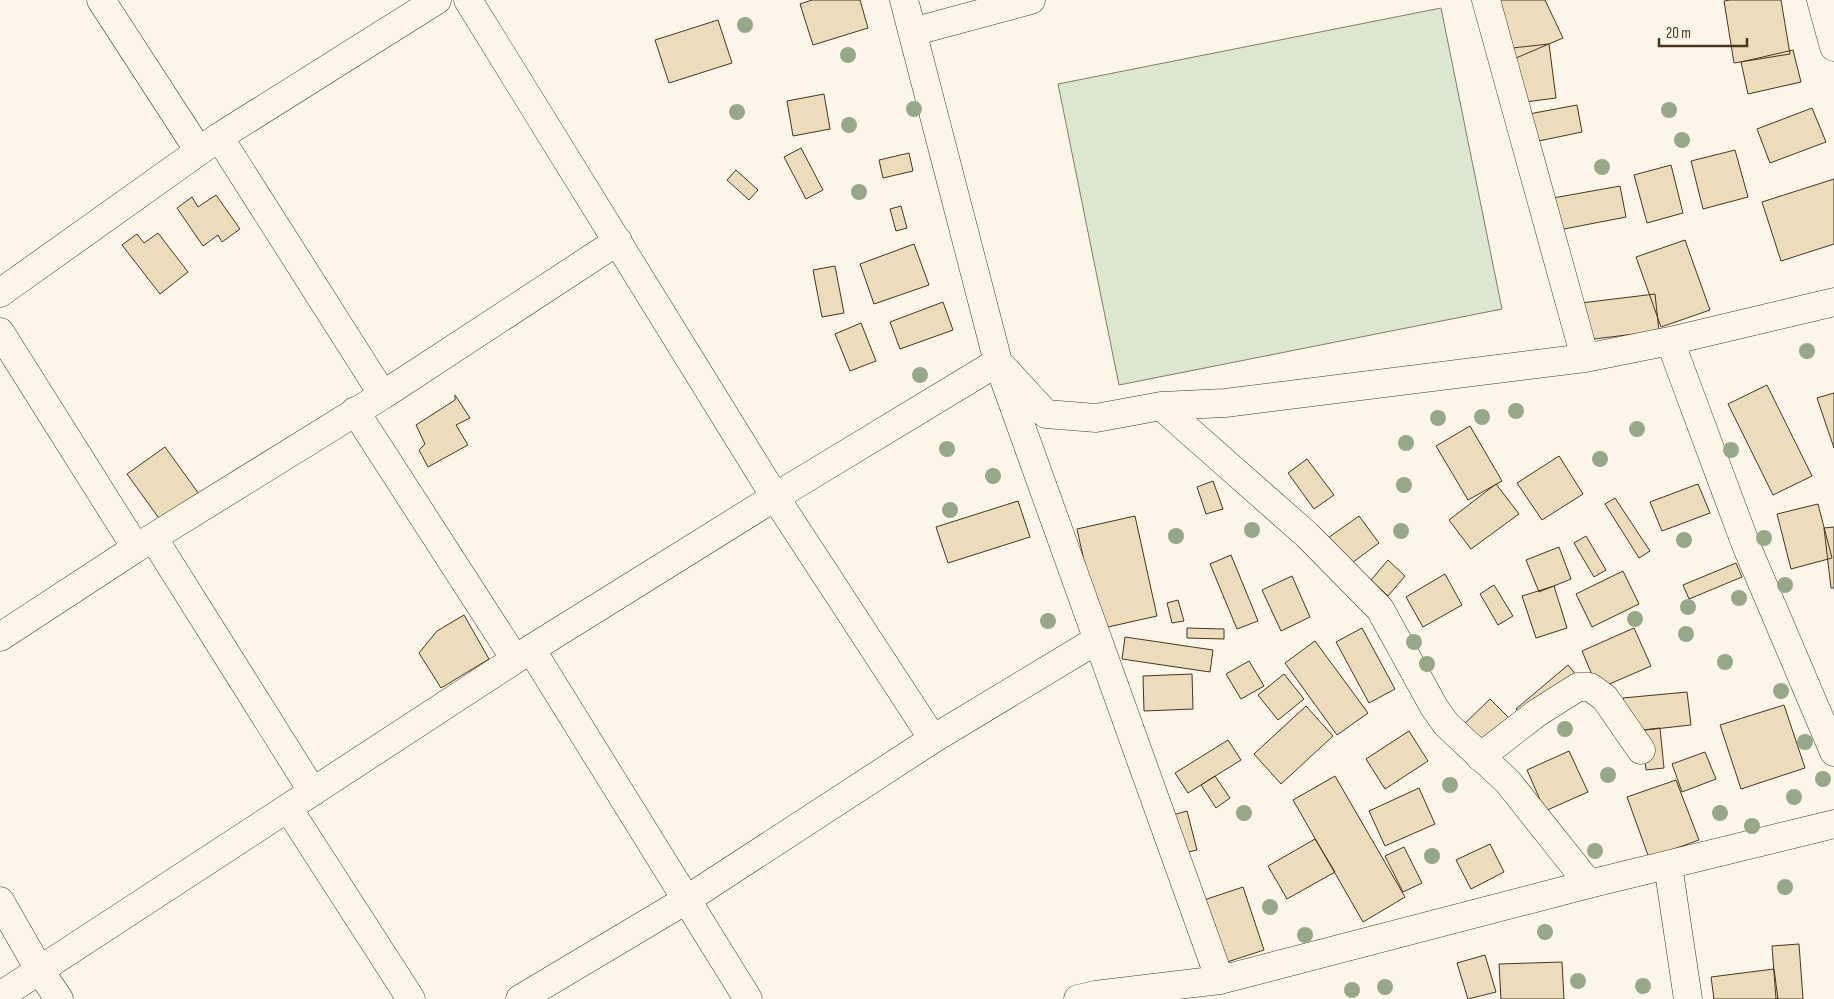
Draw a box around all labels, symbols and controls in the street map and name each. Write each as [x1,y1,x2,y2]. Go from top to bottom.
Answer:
scale bar [1659,15,1746,47]
text: 20 m [1666,24,1691,43]

